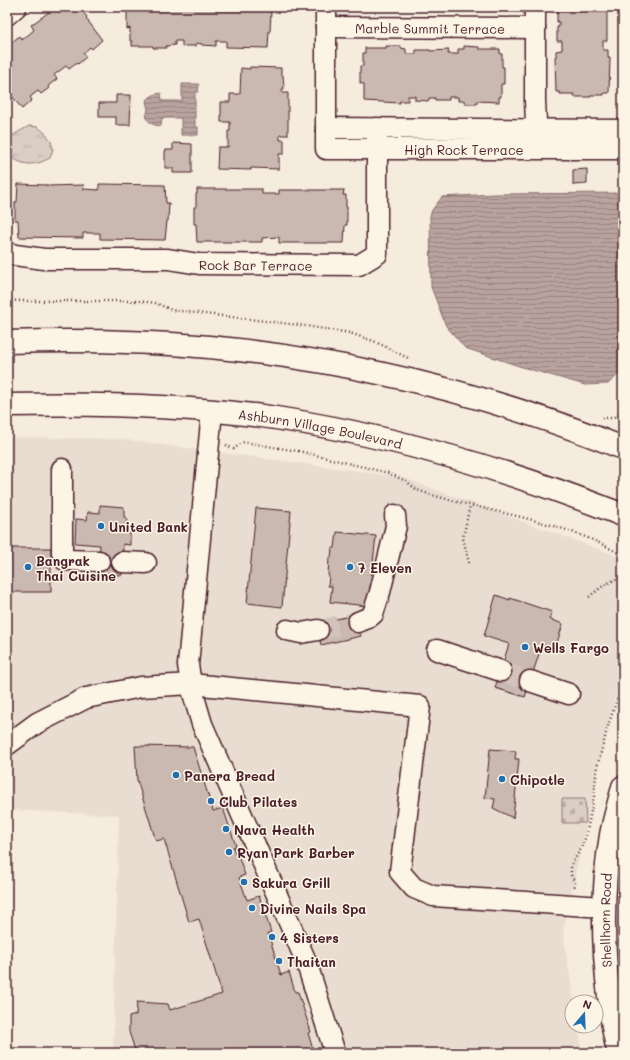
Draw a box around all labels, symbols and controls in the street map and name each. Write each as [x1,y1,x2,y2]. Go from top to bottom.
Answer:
street label: Marble Summit Terrace [355,19,505,36]
street label: High Rock Terrace [404,141,524,158]
street label: Rock Bar Terrace [199,255,313,273]
street label: Ashburn Village Boulevard [237,405,404,452]
place label: United Bank [109,518,188,535]
marker: United Bank [96,521,106,531]
place label: Bangrak Thai Cuisine [36,552,116,584]
place label: 7 Eleven [358,559,412,576]
marker: Bangrak Thai Cuisine [23,562,33,572]
marker: 7 Eleven [345,562,355,572]
place label: Wells Fargo [533,639,609,656]
marker: Wells Fargo [520,642,530,652]
place label: Panera Bread [184,767,275,784]
marker: Panera Bread [171,770,181,780]
place label: Chipotle [510,771,565,788]
marker: Chipotle [497,774,507,784]
place label: Club Pilates [219,793,297,810]
marker: Club Pilates [206,796,216,806]
place label: Nava Health [234,821,315,838]
marker: Nava Health [221,824,231,834]
place label: Ryan Park Barber [237,844,355,862]
marker: Ryan Park Barber [224,847,234,857]
street label: Shellhorn Road [595,872,615,968]
place label: Sakura Grill [252,874,330,891]
marker: Sakura Grill [239,877,249,887]
place label: Divine Nails Spa [260,900,366,917]
marker: Divine Nails Spa [247,903,257,913]
place label: 4 Sisters [280,929,339,946]
marker: 4 Sisters [267,932,277,942]
place label: Thaitan [287,953,336,970]
marker: Thaitan [274,956,284,966]
north arrow [564,994,604,1034]
text: N [581,996,594,1013]

